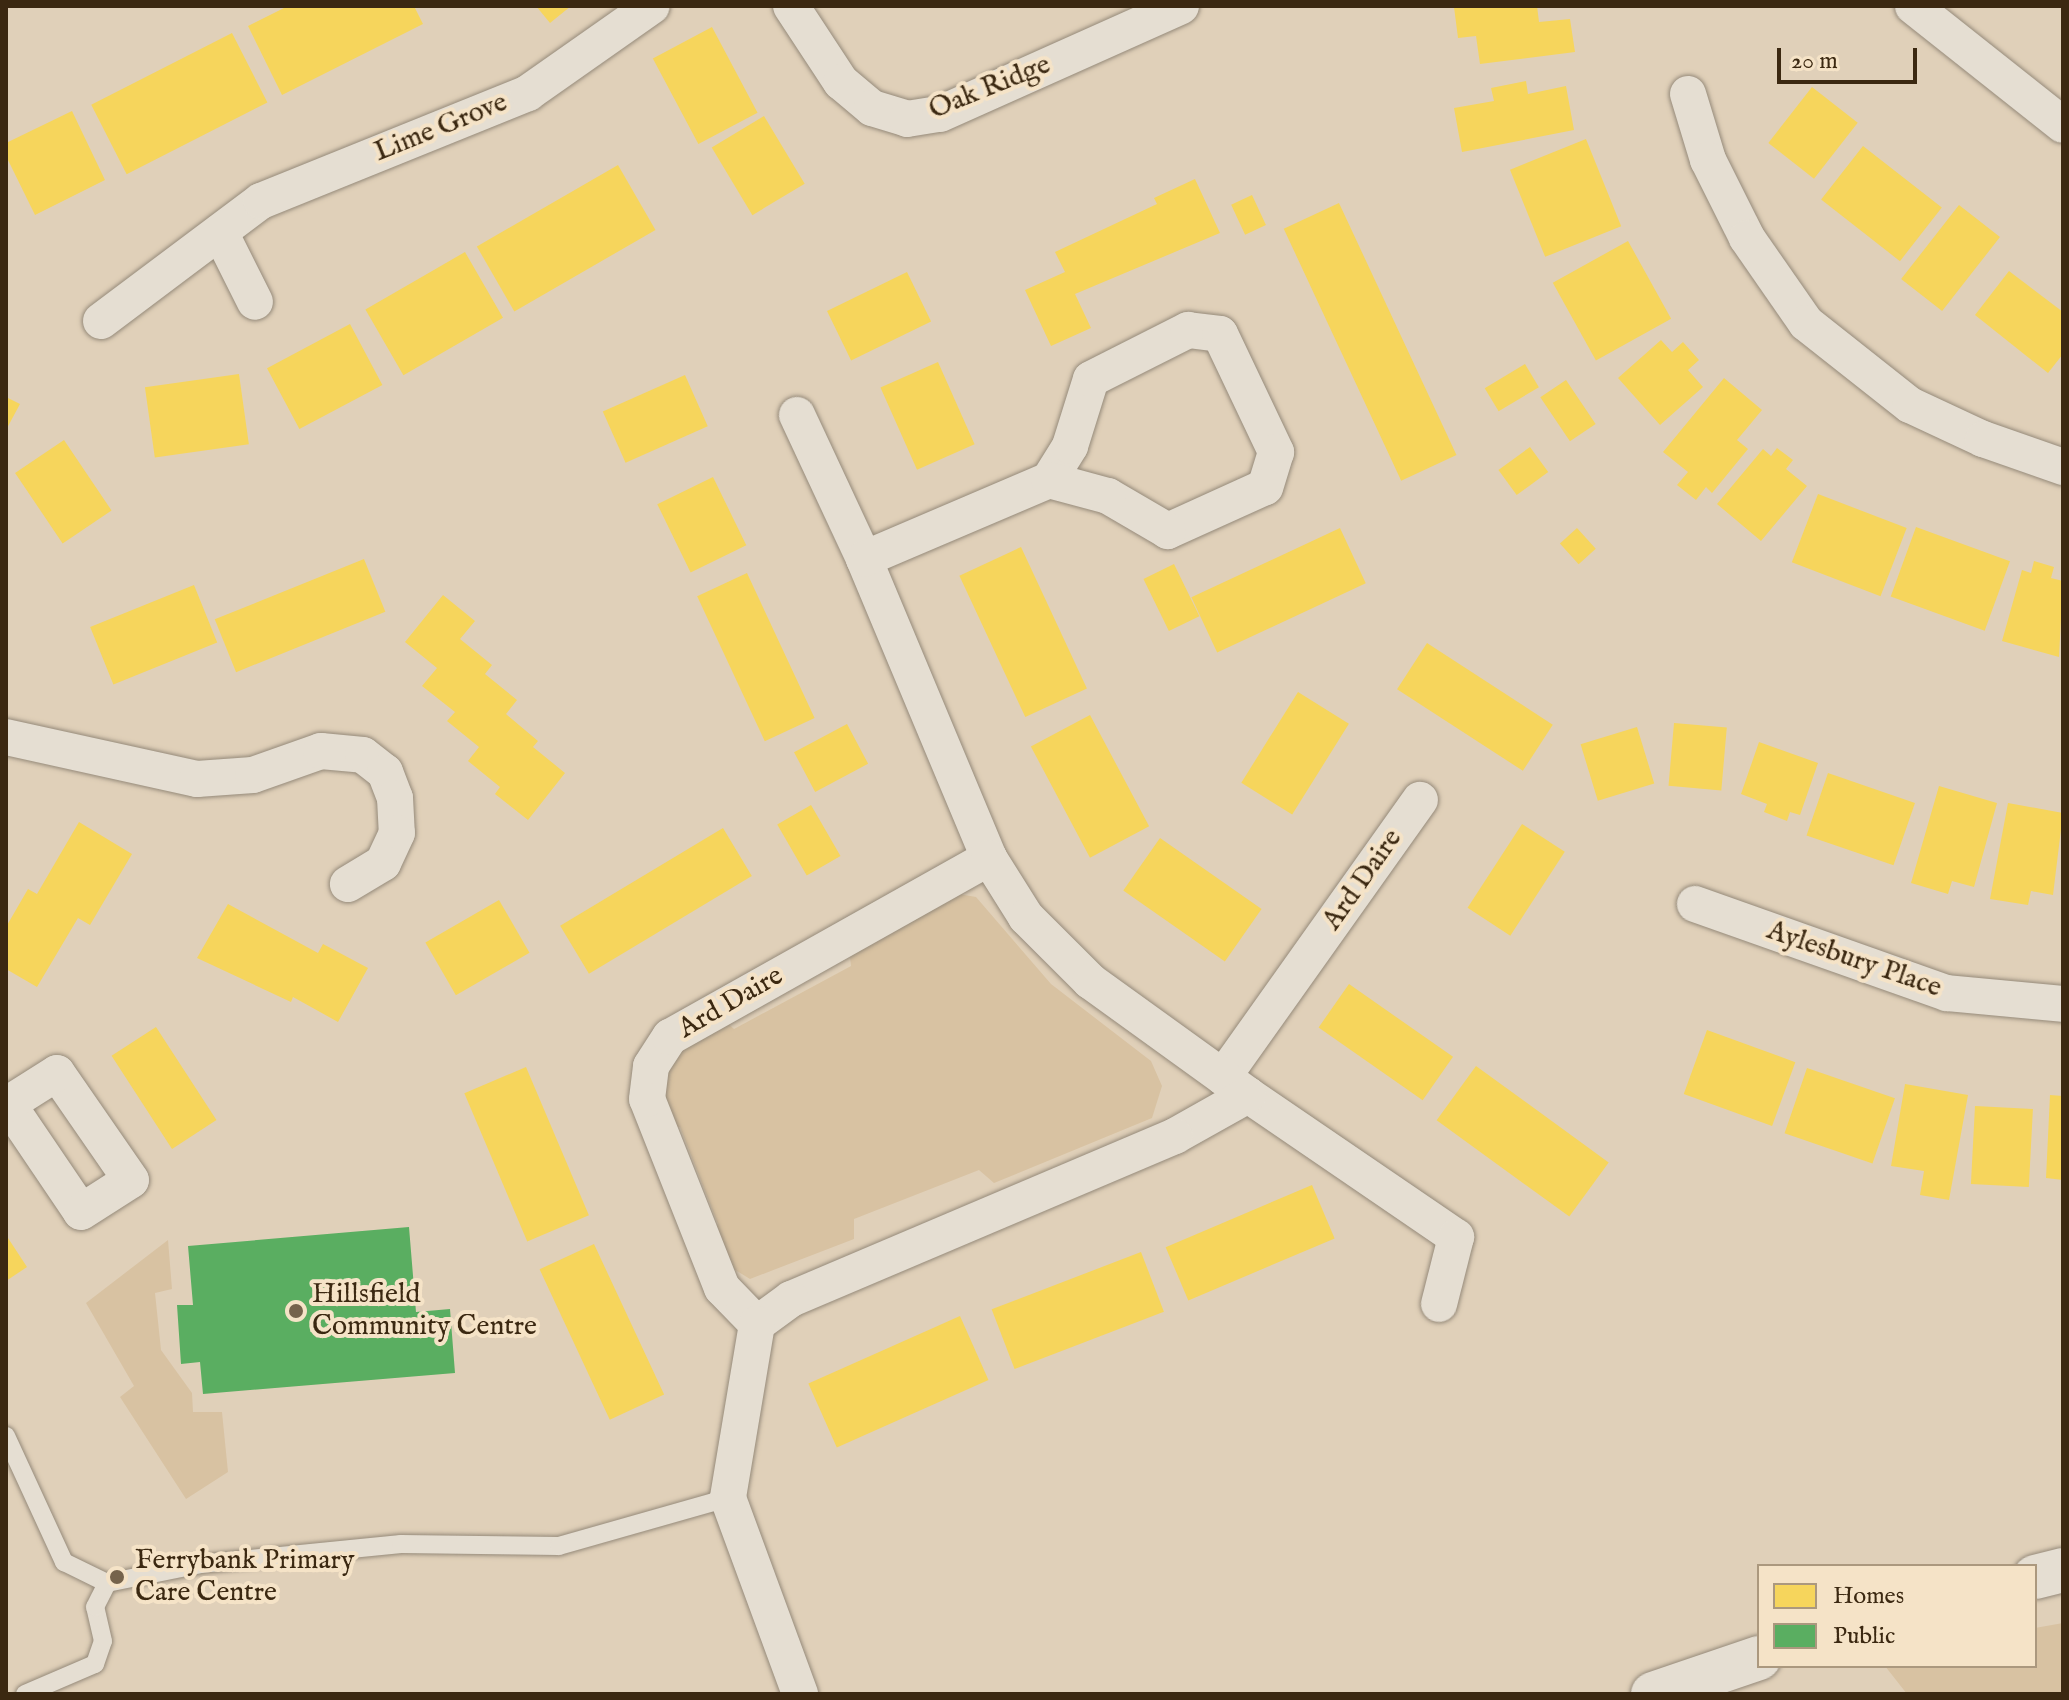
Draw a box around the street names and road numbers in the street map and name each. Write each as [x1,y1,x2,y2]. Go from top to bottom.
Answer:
street label: Oak Ridge [924,48,1056,128]
street label: Lime Grove [370,86,512,170]
street label: Ard Daire [1316,823,1410,937]
street label: Aylesbury Place [1762,914,1946,1006]
street label: Ard Daire [673,960,789,1046]

